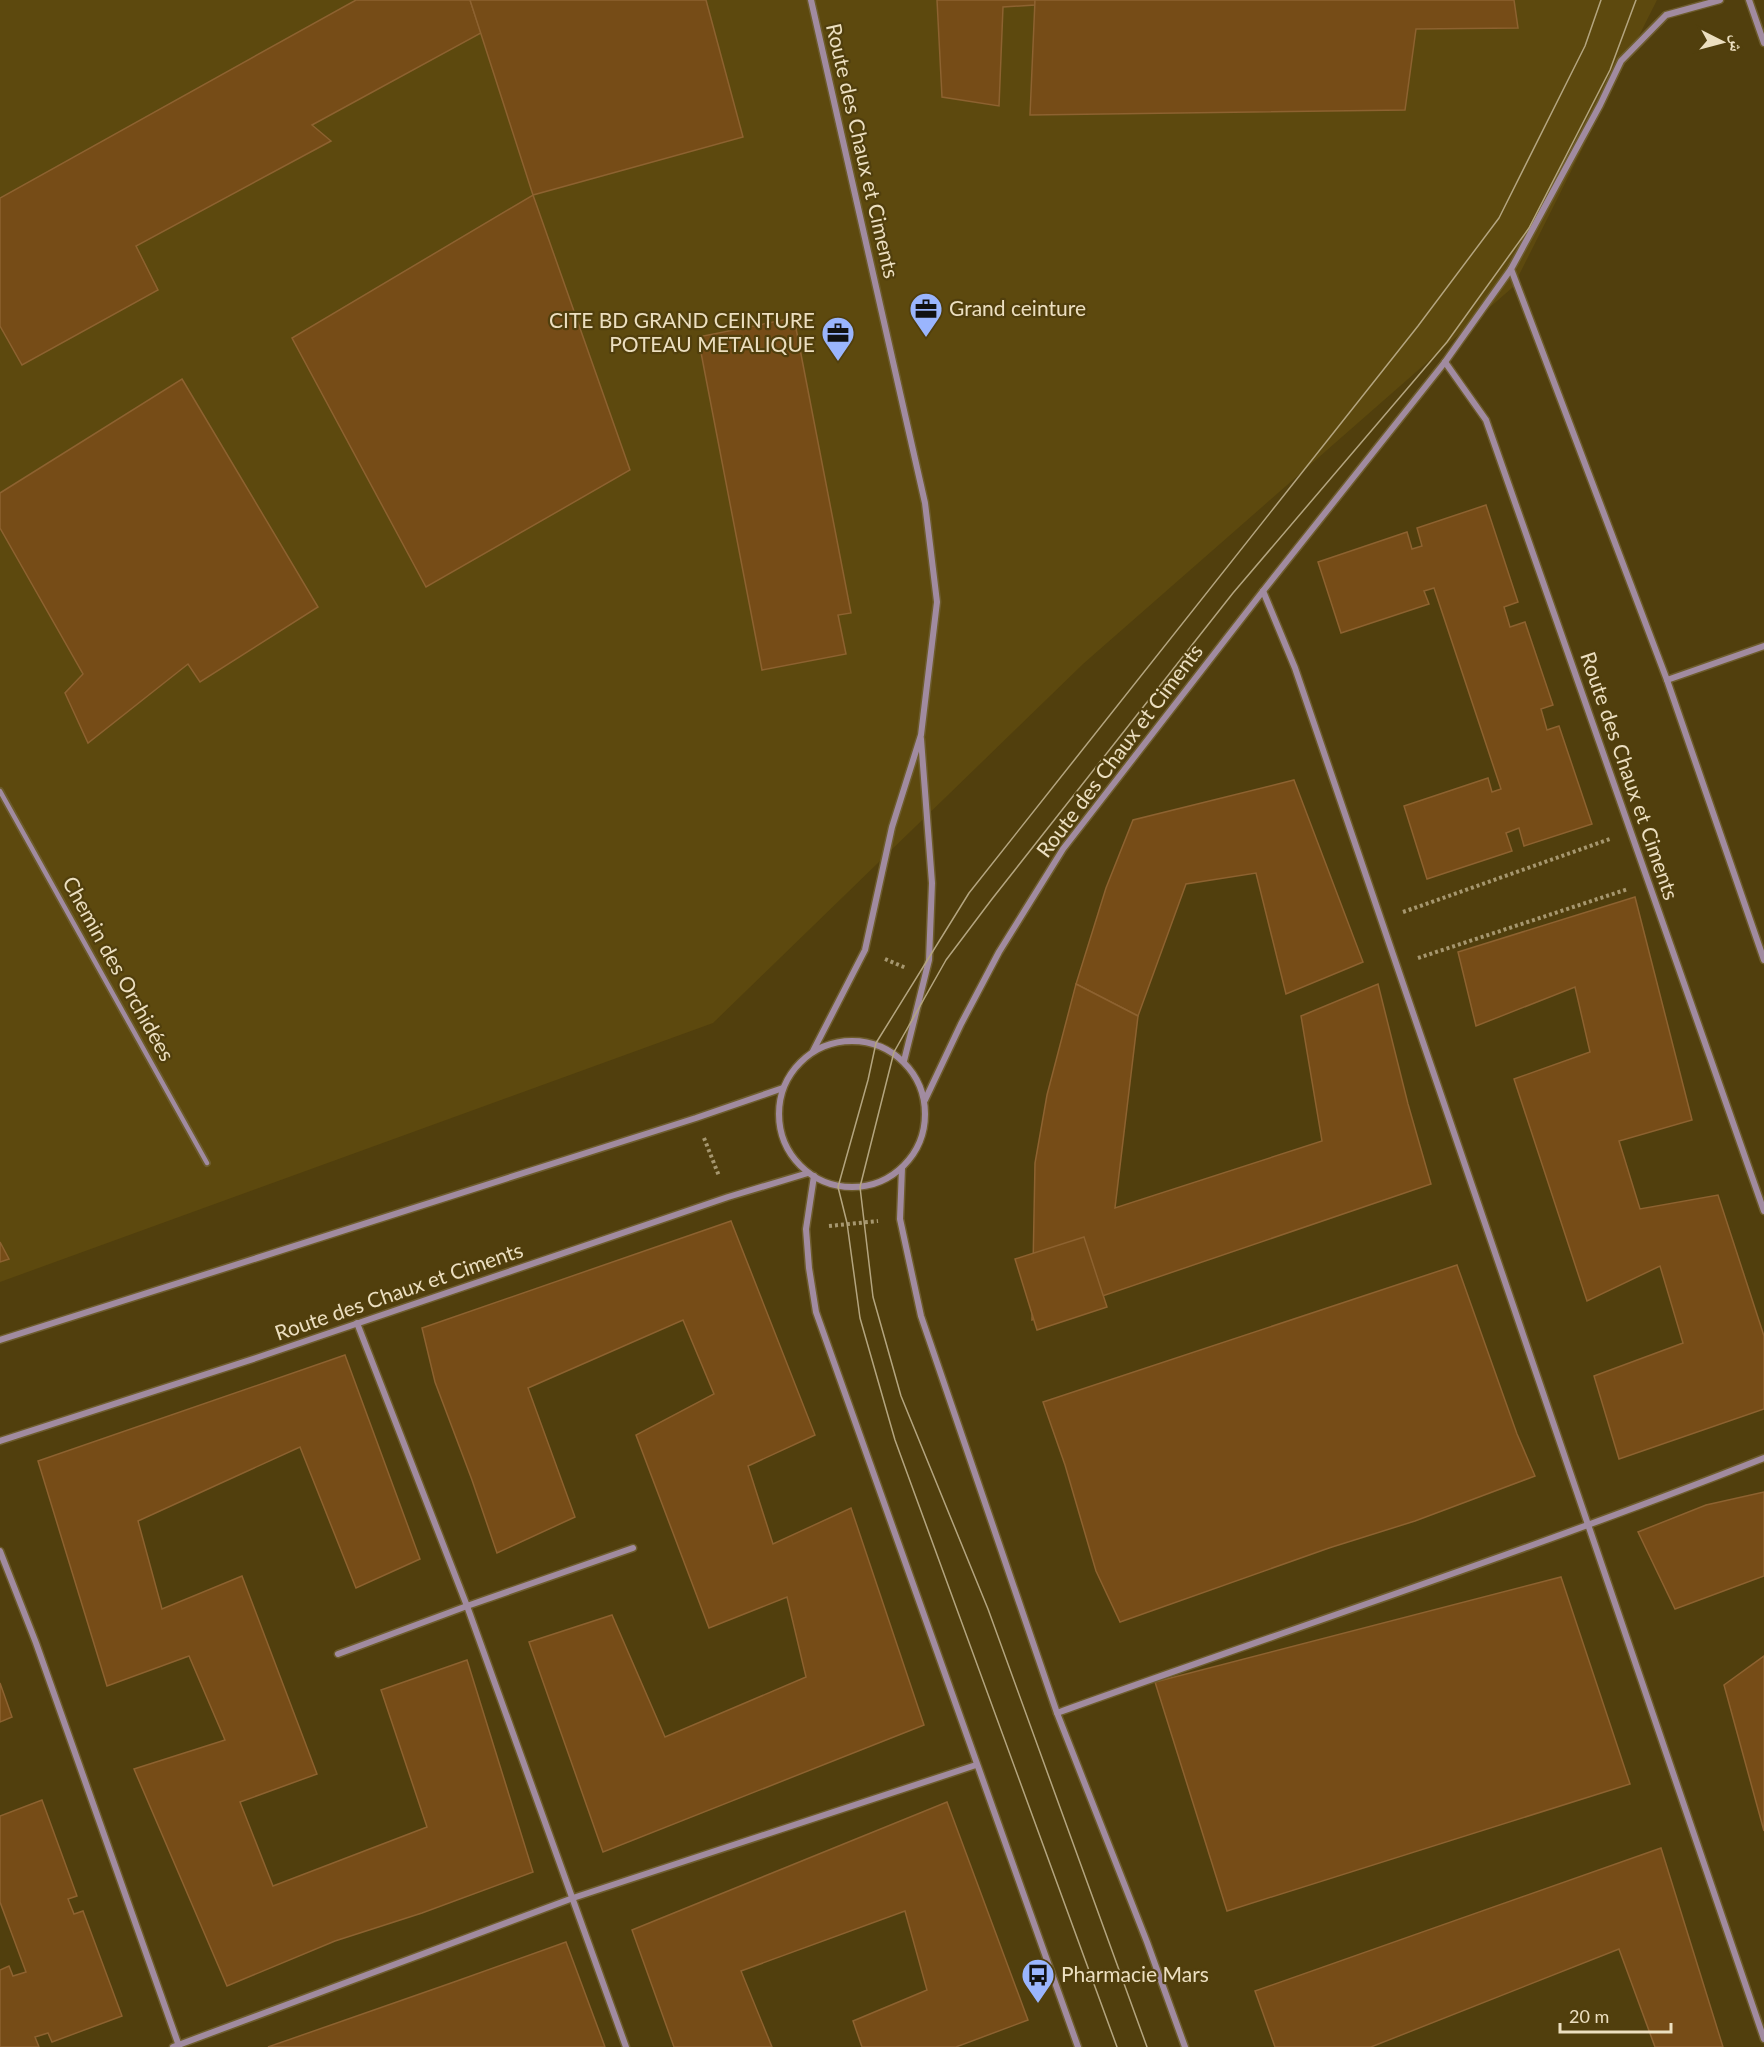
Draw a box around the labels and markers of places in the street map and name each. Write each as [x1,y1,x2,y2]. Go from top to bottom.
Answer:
office icon: Grand ceinture [908,291,944,338]
place label: Grand ceinture [949,295,1086,320]
place label: CITE BD GRAND CEINTURE POTEAU METALIQUE [549,307,815,356]
office icon: CITE BD GRAND CEINTURE POTEAU METALIQUE [820,315,856,362]
bus stop icon: Pharmacie Mars [1020,1957,1056,2004]
place label: Pharmacie Mars [1061,1961,1209,1986]

